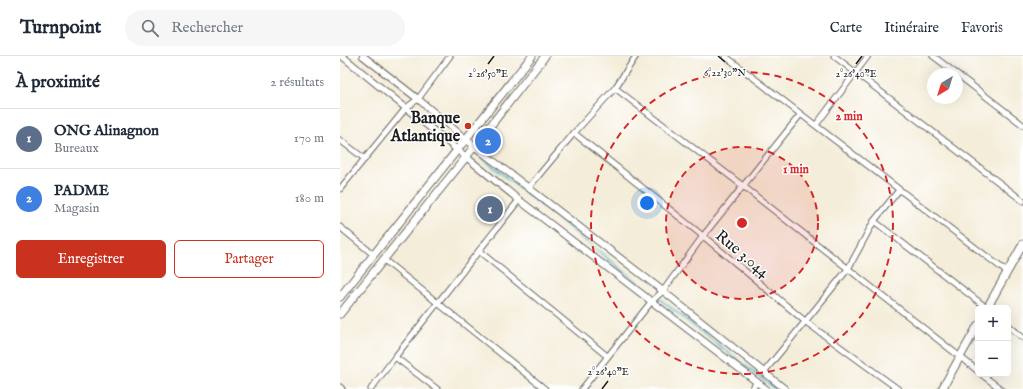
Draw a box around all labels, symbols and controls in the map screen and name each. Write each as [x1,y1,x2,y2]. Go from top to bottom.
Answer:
search box [125,10,405,46]
text: Turnpoint [20,16,101,40]
icon: search [139,17,161,39]
text: Rechercher [171,18,243,37]
text: Carte [830,19,862,37]
text: Itinéraire [884,19,939,37]
text: Favoris [961,19,1003,37]
text: 6°22'30"N [704,67,746,80]
text: 2°26'50"E [468,68,508,81]
text: 2°26'40"E [835,68,877,81]
north arrow [927,68,963,104]
text: À proximité [16,72,100,93]
text: 2 résultats [270,74,324,91]
place label: Banque Atlantique [390,109,461,147]
text: 2 min [835,109,863,124]
text: ONG Alinagnon [54,121,159,140]
marker: Banque Atlantique [463,121,473,131]
pin: 2 [475,126,501,156]
text: 1 [27,130,31,147]
text: 170 m [294,130,324,147]
text: Bureaux [54,140,99,157]
text: 1 min [783,162,810,177]
text: PADME [54,181,109,200]
text: 2 [26,190,32,207]
text: 180 m [295,190,324,207]
your location [637,193,657,213]
pin: 1 [477,194,503,224]
text: Magasin [54,200,100,217]
centre of rings [735,216,749,230]
street label: Rue 3.044 [711,226,773,283]
button: Enregistrer [16,240,166,278]
button: Partager [174,240,324,278]
map controls [975,305,1011,377]
button: + [975,305,1011,341]
button: − [975,341,1011,377]
text: 2°26'40"E [587,366,629,379]

